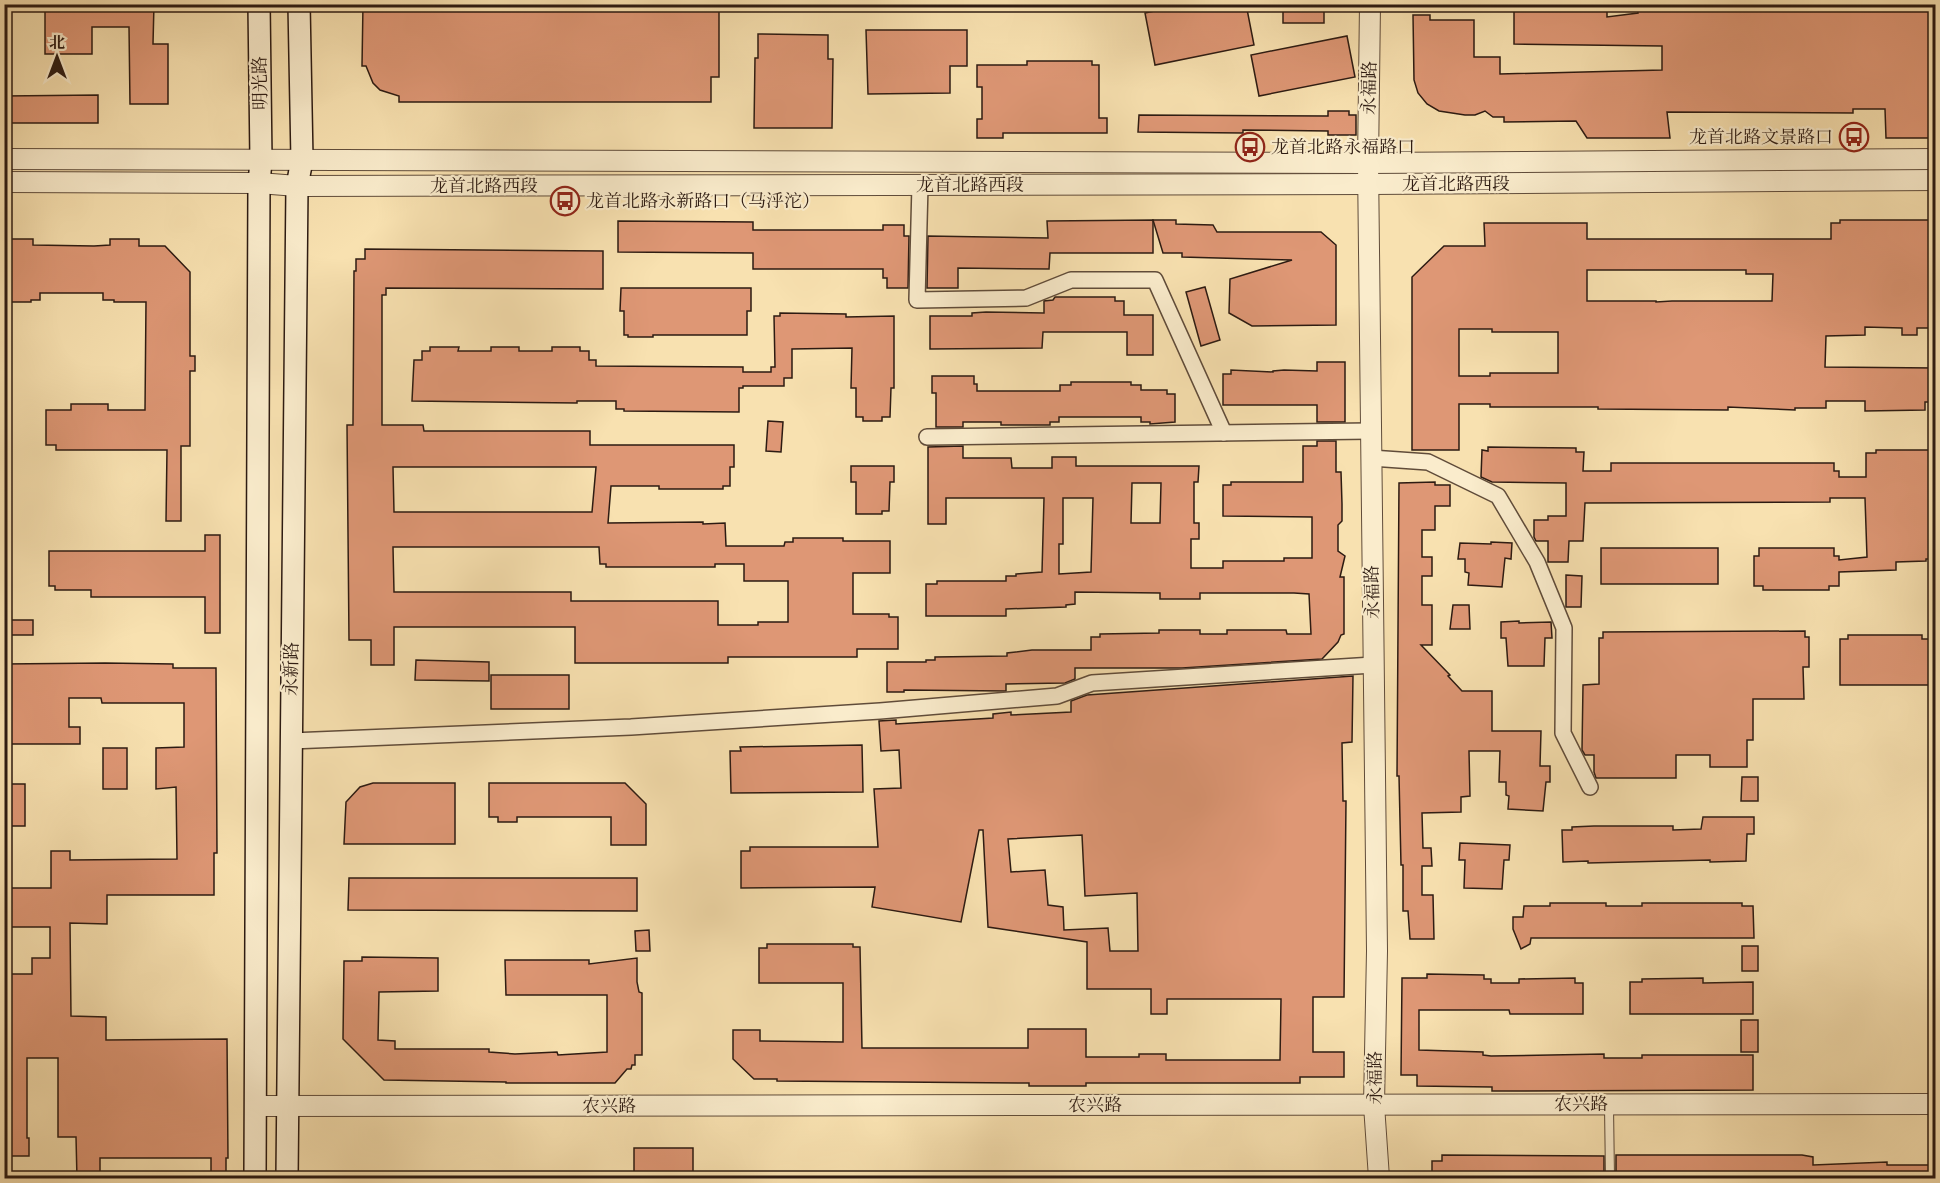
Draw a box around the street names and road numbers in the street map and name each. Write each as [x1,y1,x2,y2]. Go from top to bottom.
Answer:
street label: 明光路 [249,56,274,110]
street label: 永福路 [1358,61,1383,115]
street label: 龙首北路西段 [1402,173,1510,198]
street label: 龙首北路西段 [916,174,1024,199]
street label: 龙首北路西段 [430,175,538,200]
street label: 永福路 [1361,565,1386,619]
street label: 永新路 [280,642,305,696]
street label: 永福路 [1364,1051,1389,1105]
street label: 农兴路 [1554,1093,1608,1118]
street label: 农兴路 [1068,1094,1122,1119]
street label: 农兴路 [582,1095,636,1120]

